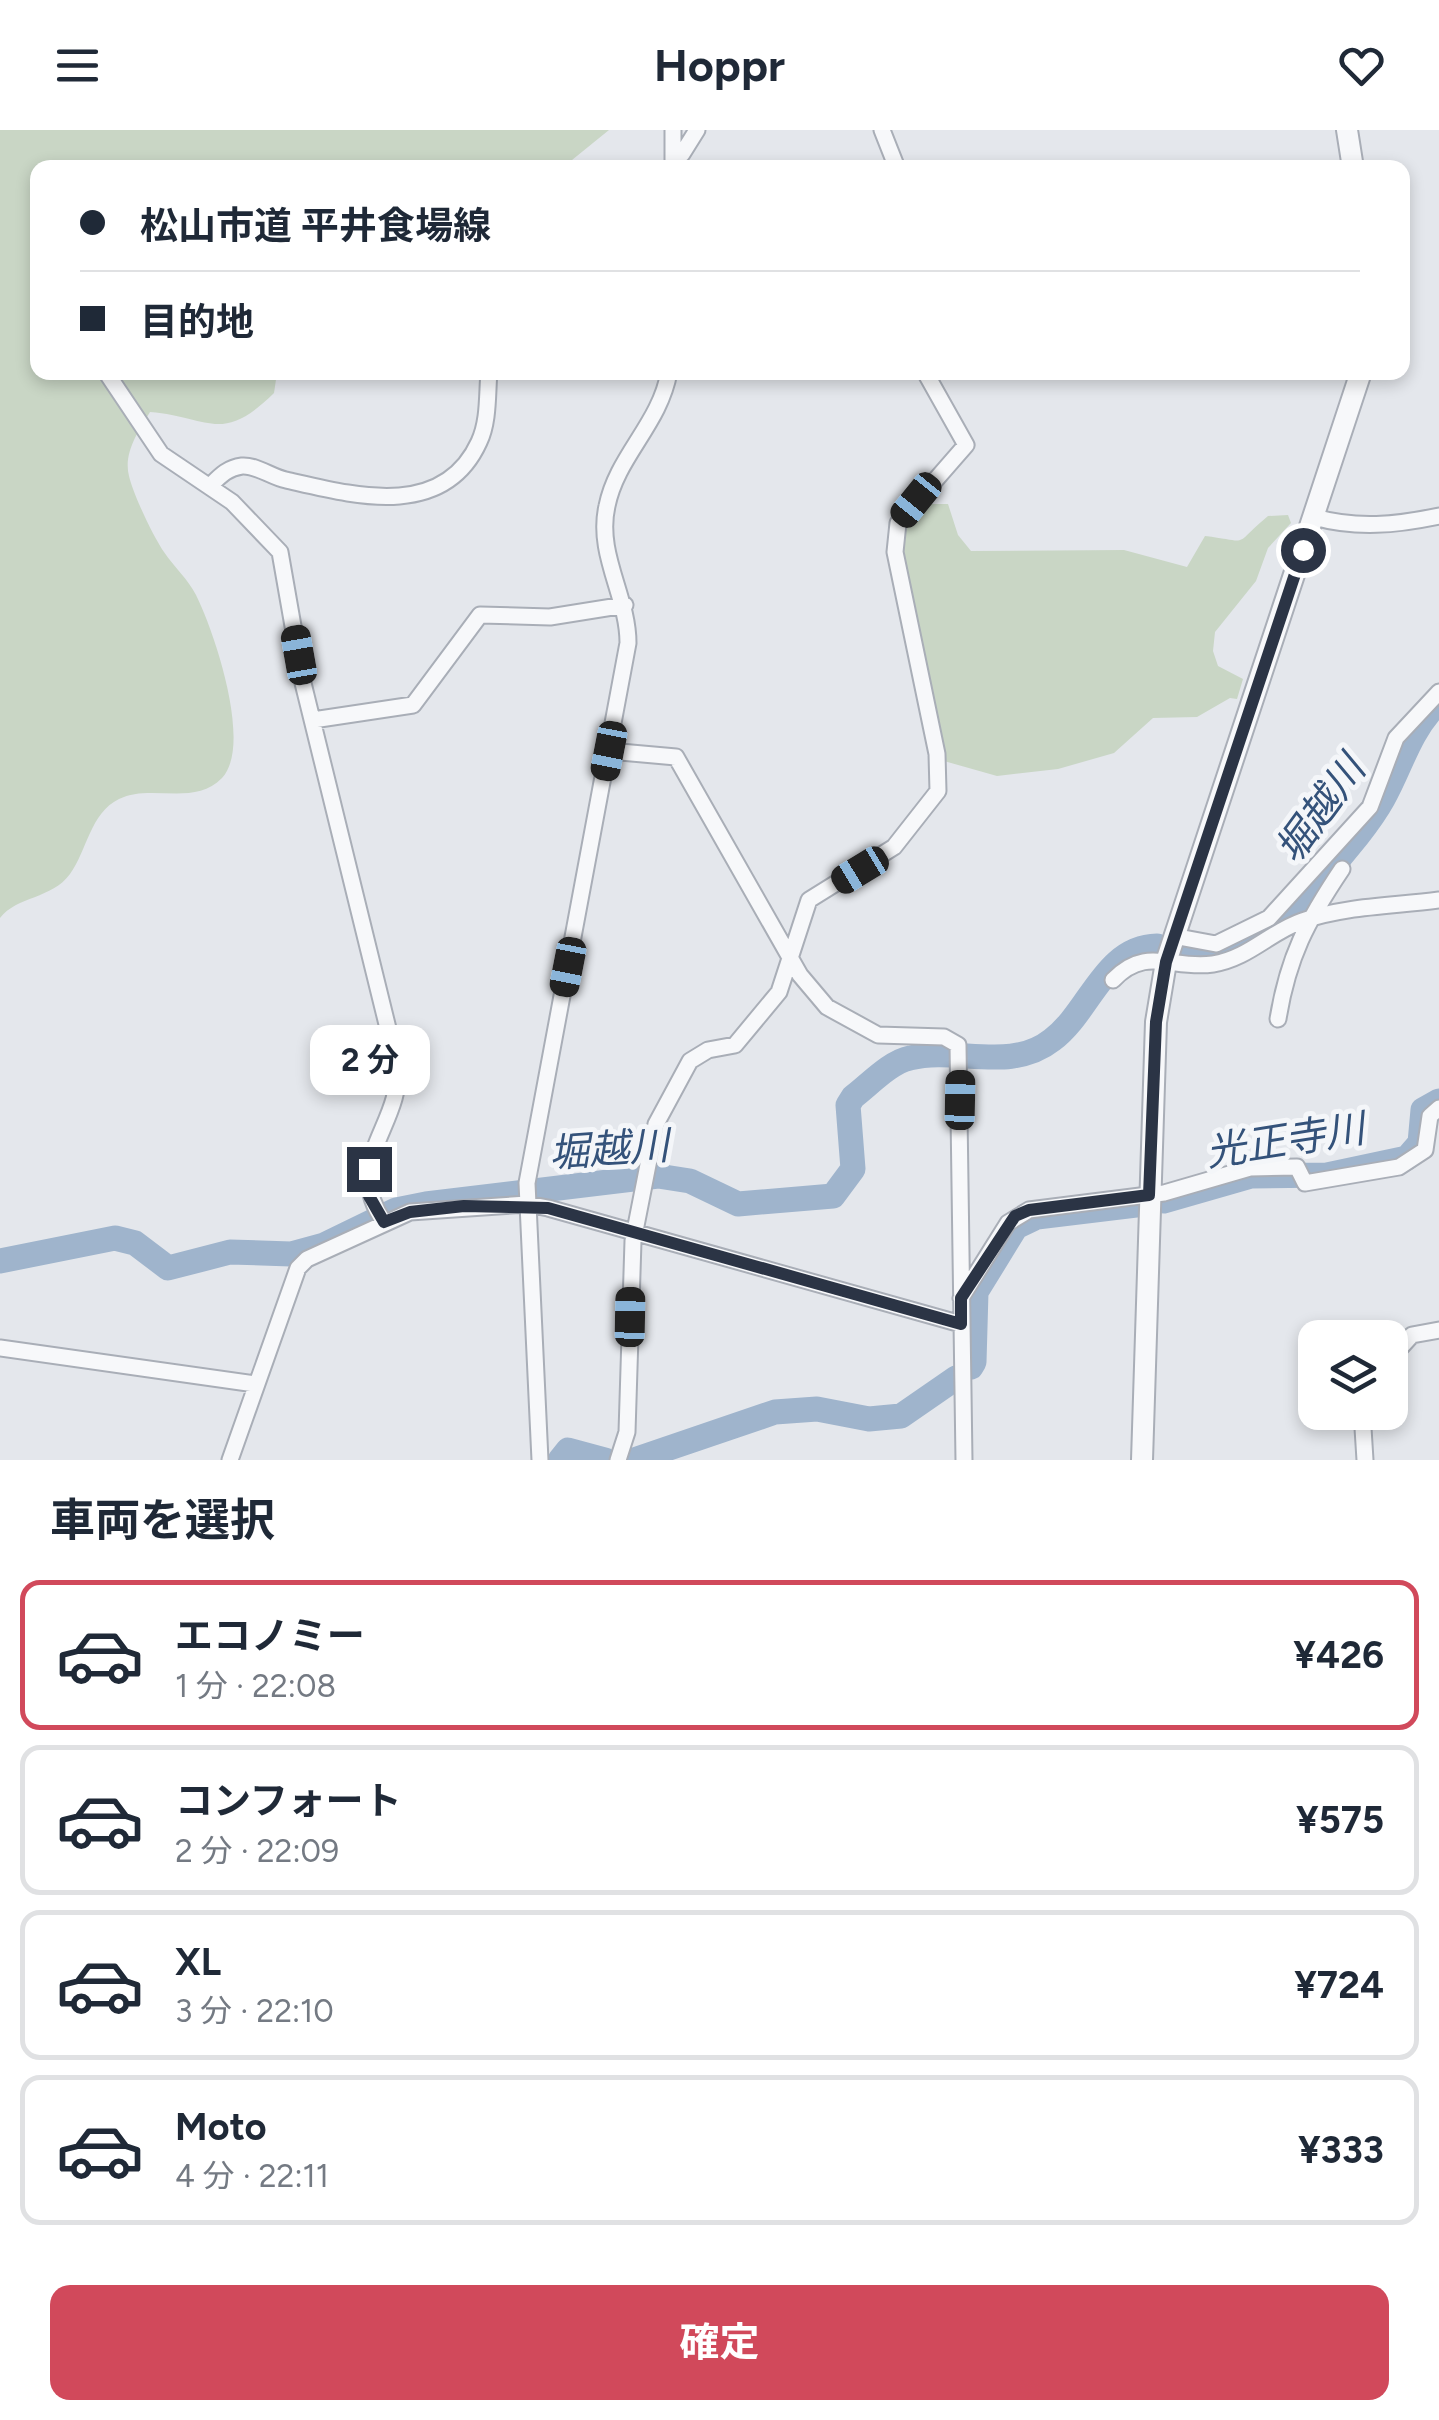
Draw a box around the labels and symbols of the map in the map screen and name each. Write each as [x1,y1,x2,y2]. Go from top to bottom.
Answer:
car [885,467,947,533]
route start [1281,528,1326,573]
car [279,623,319,687]
car [589,719,629,783]
water label: 堀越川 [1265,743,1377,872]
car [827,842,893,898]
car [548,935,588,999]
callout: 2 分 [309,1024,429,1094]
car [944,1070,976,1130]
water label: 光正寺川 [1202,1103,1372,1176]
water label: 堀越川 [547,1121,675,1177]
route end [347,1147,392,1192]
car [614,1287,646,1347]

